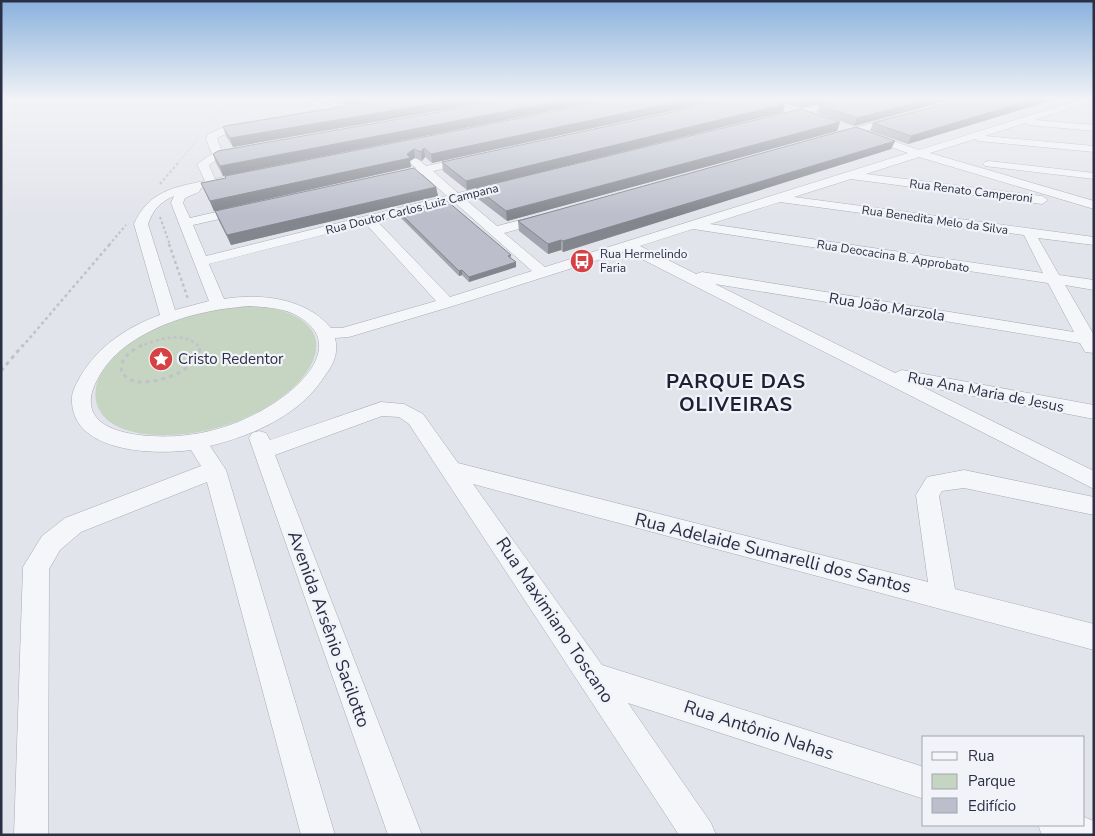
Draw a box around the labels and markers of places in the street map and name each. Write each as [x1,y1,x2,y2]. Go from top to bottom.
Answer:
place label: Rua Hermelindo Faria [600,246,688,276]
bus stop icon: Rua Hermelindo Faria [569,248,595,274]
place icon: Cristo Redentor [148,346,174,372]
place label: Cristo Redentor [178,349,284,369]

